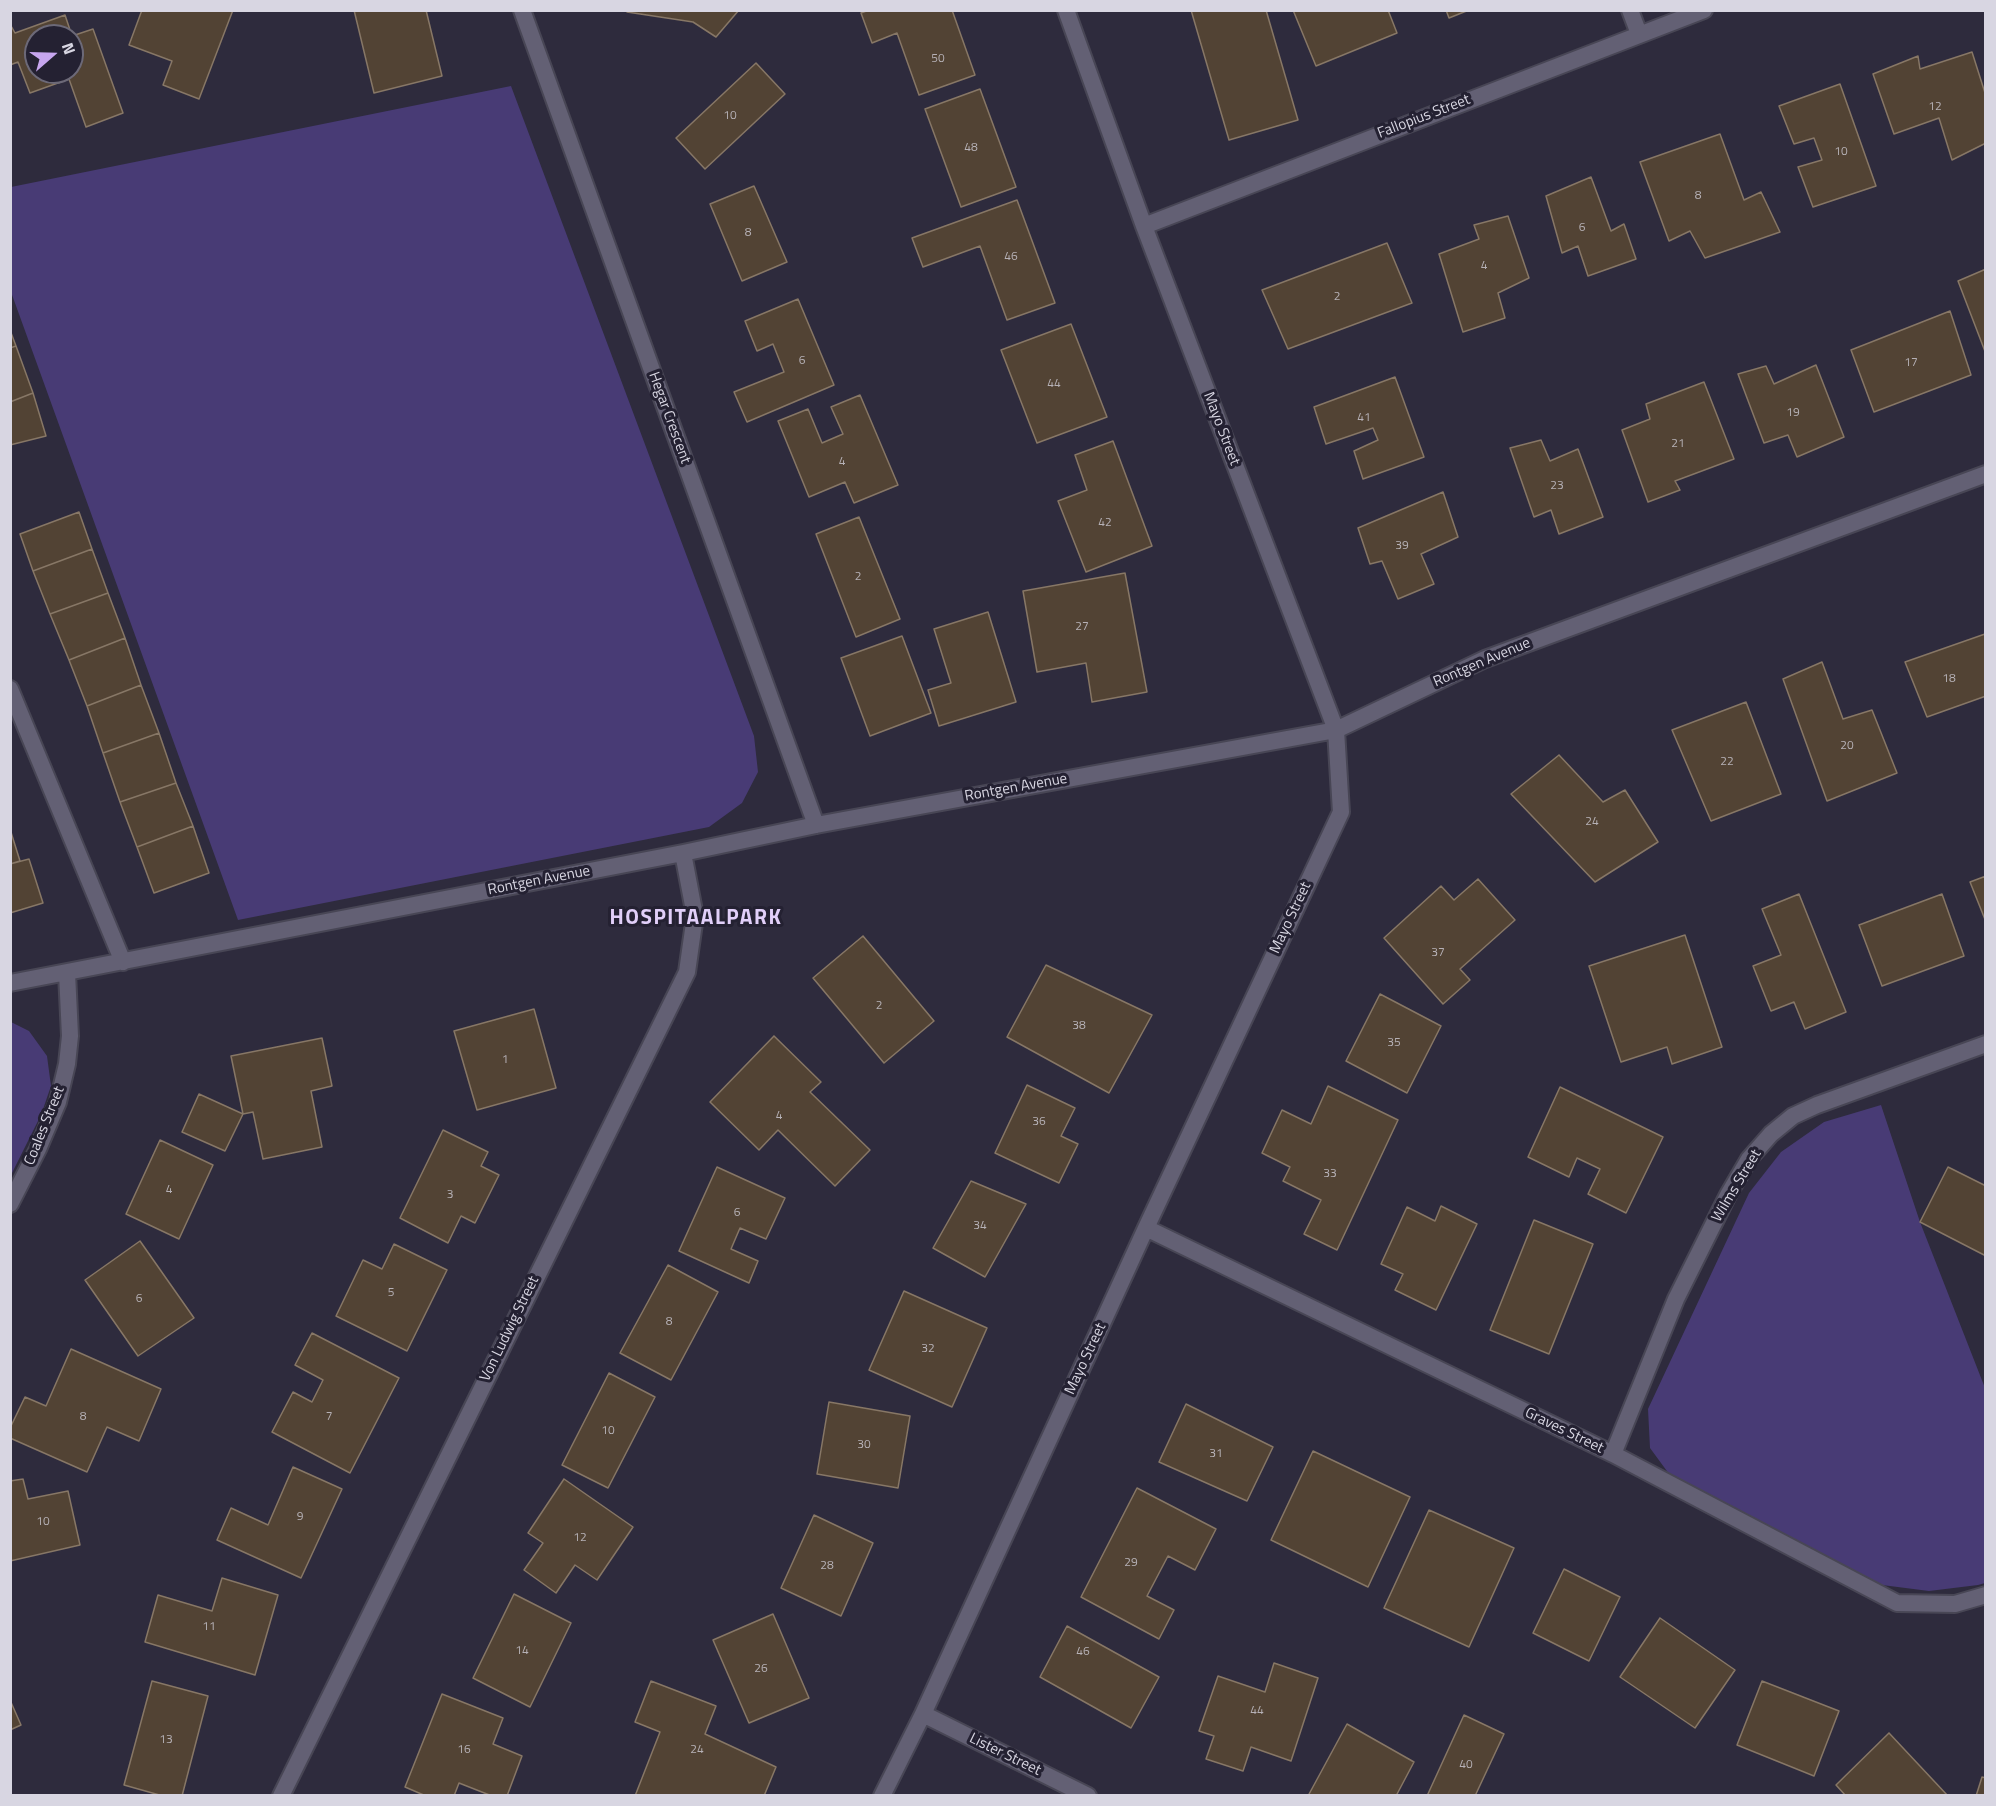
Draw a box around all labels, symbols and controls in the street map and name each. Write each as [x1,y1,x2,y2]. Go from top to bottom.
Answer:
north arrow [24,24,84,84]
text: N [56,39,82,58]
house number: 50 [931,52,945,66]
street label: Fallopius Street [1375,91,1473,143]
house number: 12 [1928,100,1942,114]
house number: 10 [723,109,737,123]
house number: 48 [964,141,978,155]
house number: 10 [1834,145,1848,159]
house number: 8 [1695,189,1701,203]
house number: 6 [1579,221,1585,235]
house number: 8 [745,226,751,240]
house number: 46 [1004,250,1018,264]
house number: 4 [1481,259,1487,273]
house number: 2 [1334,290,1340,304]
house number: 6 [799,354,805,368]
house number: 17 [1904,356,1918,370]
street label: Hegar Crescent [644,370,694,466]
house number: 44 [1047,377,1061,391]
street label: Mayo Street [1199,390,1243,468]
house number: 19 [1786,406,1800,420]
house number: 41 [1357,411,1371,425]
house number: 21 [1671,437,1685,451]
house number: 4 [839,455,845,469]
house number: 23 [1550,479,1564,493]
house number: 42 [1098,516,1112,530]
house number: 39 [1395,539,1409,553]
house number: 2 [855,570,861,584]
house number: 27 [1075,620,1089,634]
street label: Rontgen Avenue [1431,634,1533,692]
house number: 18 [1942,672,1956,686]
house number: 20 [1840,739,1854,753]
house number: 22 [1720,755,1734,769]
street label: Rontgen Avenue [963,770,1069,806]
house number: 24 [1585,815,1599,829]
street label: Rontgen Avenue [486,862,592,900]
street label: Mayo Street [1267,879,1315,957]
district label: HOSPITAALPARK [610,906,782,932]
house number: 37 [1431,946,1445,960]
house number: 2 [876,999,882,1013]
house number: 38 [1072,1019,1086,1033]
house number: 35 [1387,1036,1401,1050]
house number: 1 [502,1053,508,1067]
street label: Coales Street [21,1084,69,1168]
house number: 4 [776,1109,782,1123]
house number: 36 [1032,1115,1046,1129]
street label: Wilms Street [1708,1146,1766,1226]
house number: 33 [1323,1167,1337,1181]
house number: 4 [166,1183,172,1197]
house number: 3 [447,1188,453,1202]
house number: 6 [734,1206,740,1220]
house number: 34 [973,1219,987,1233]
street label: Von Ludwig Street [477,1273,543,1385]
house number: 5 [388,1286,394,1300]
house number: 6 [136,1292,142,1306]
house number: 8 [666,1315,672,1329]
street label: Mayo Street [1062,1320,1110,1398]
house number: 32 [921,1342,935,1356]
street label: Graves Street [1522,1404,1606,1458]
house number: 8 [80,1410,86,1424]
house number: 7 [326,1410,332,1424]
house number: 10 [601,1424,615,1438]
house number: 30 [857,1438,871,1452]
house number: 31 [1209,1447,1223,1461]
house number: 9 [297,1510,303,1524]
house number: 10 [36,1515,50,1529]
house number: 12 [573,1531,587,1545]
house number: 29 [1124,1556,1138,1570]
house number: 28 [820,1559,834,1573]
house number: 11 [202,1620,216,1634]
house number: 14 [515,1644,529,1658]
house number: 46 [1076,1645,1090,1659]
house number: 26 [754,1662,768,1676]
house number: 44 [1250,1704,1264,1718]
street label: Lister Street [966,1730,1044,1780]
house number: 13 [159,1733,173,1747]
house number: 16 [457,1743,471,1757]
house number: 24 [690,1743,704,1757]
house number: 40 [1459,1758,1473,1772]

